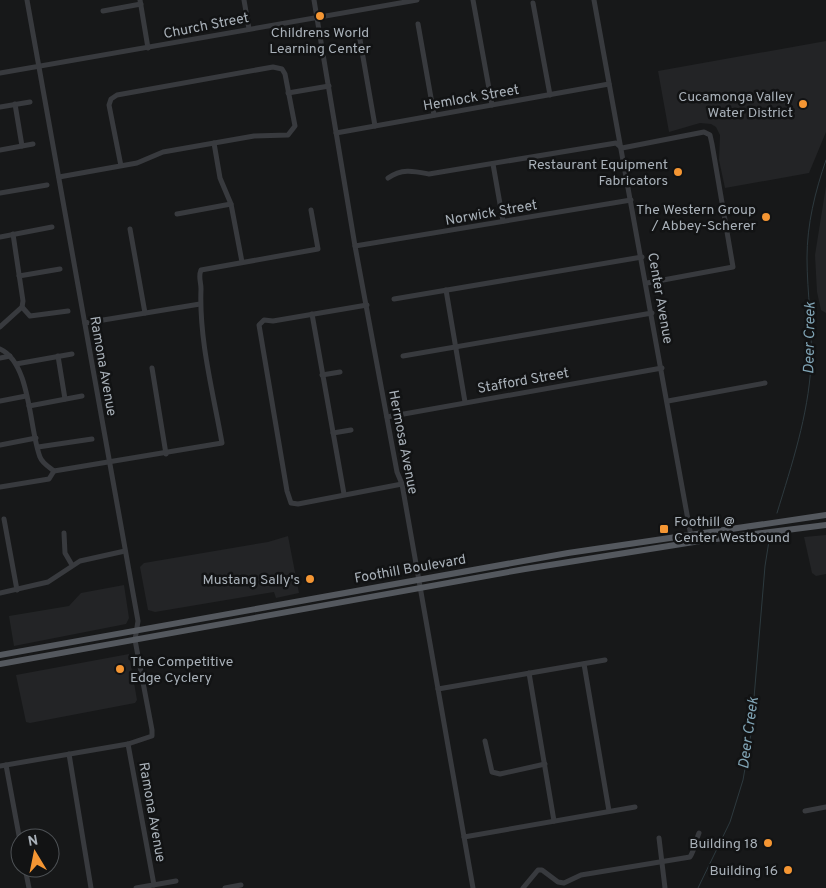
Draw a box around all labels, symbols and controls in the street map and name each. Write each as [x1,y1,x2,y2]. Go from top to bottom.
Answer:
street label: Church Street [162,10,250,43]
marker: Childrens World Learning Center [314,10,326,22]
place label: Childrens World Learning Center [269,25,371,58]
street label: Hemlock Street [422,82,521,115]
place label: Cucamonga Valley Water District [678,89,793,122]
marker: Cucamonga Valley Water District [797,98,809,110]
place label: Restaurant Equipment Fabricators [528,157,668,190]
marker: Restaurant Equipment Fabricators [672,166,684,178]
street label: Norwick Street [444,197,539,230]
place label: The Western Group / Abbey-Scherer [636,202,757,235]
marker: The Western Group / Abbey-Scherer [760,211,772,223]
street label: Center Avenue [643,251,676,345]
water label: Deer Creek [800,301,821,374]
street label: Ramona Avenue [85,315,120,418]
street label: Stafford Street [476,365,570,398]
street label: Hermosa Avenue [384,389,421,496]
place label: Foothill @ Center Westbound [674,514,790,547]
marker: Foothill @ Center Westbound [658,523,670,535]
street label: Foothill Boulevard [353,551,467,588]
place label: Mustang Sally's [202,572,300,589]
marker: Mustang Sally's [304,573,316,585]
place label: The Competitive Edge Cyclery [130,654,233,687]
marker: The Competitive Edge Cyclery [114,663,126,675]
water label: Deer Creek [735,696,764,770]
street label: Ramona Avenue [134,761,169,864]
north arrow [10,828,60,878]
text: N [27,832,39,851]
place label: Building 18 [689,836,758,853]
marker: Building 18 [762,837,774,849]
place label: Building 16 [709,863,778,880]
marker: Building 16 [782,864,794,876]

